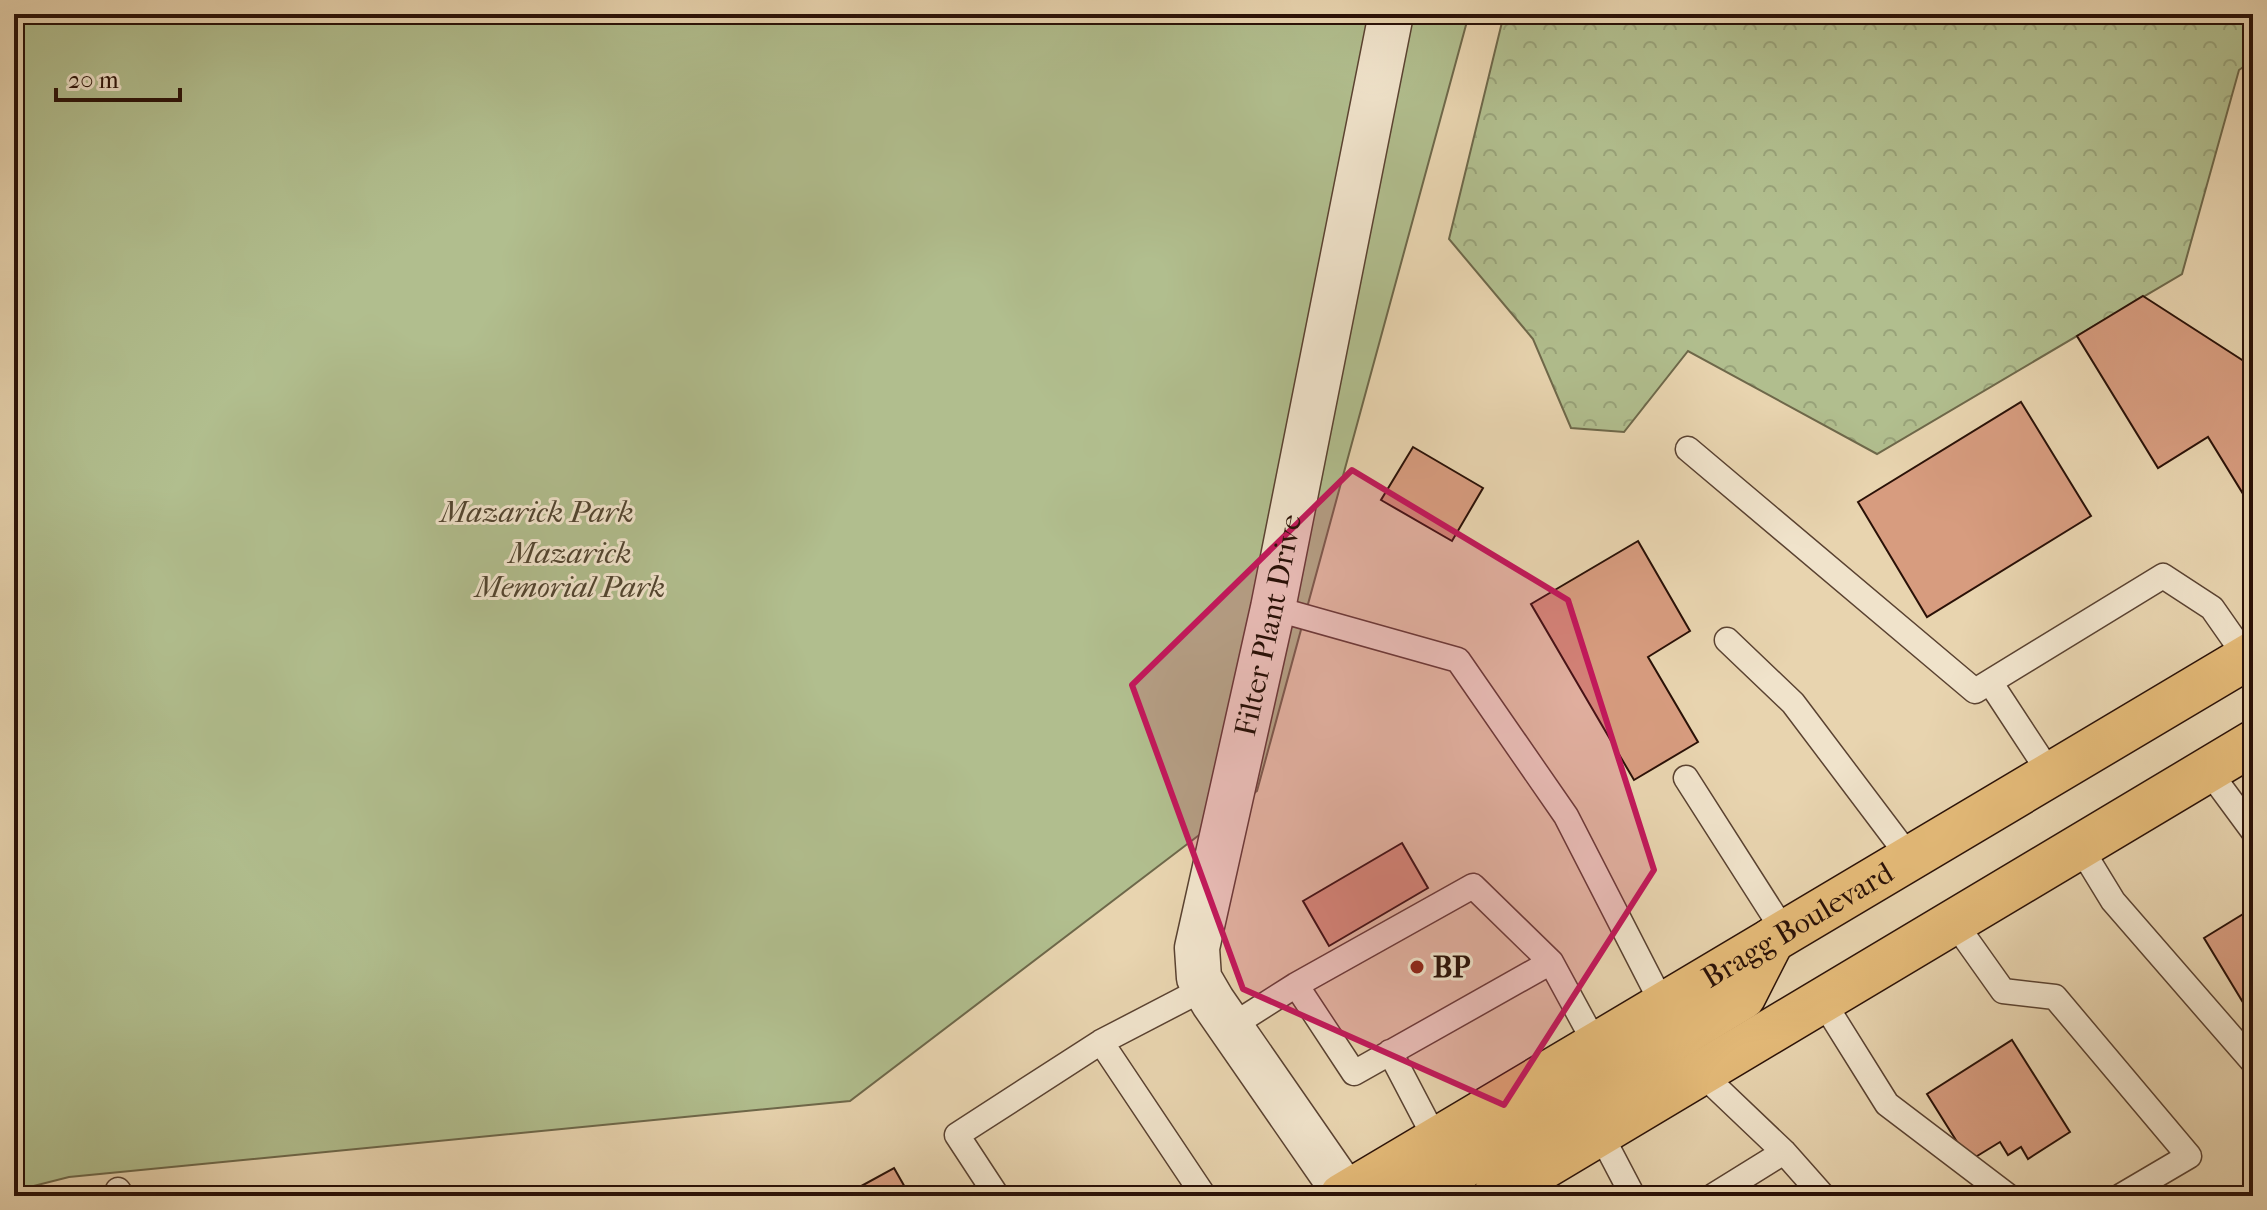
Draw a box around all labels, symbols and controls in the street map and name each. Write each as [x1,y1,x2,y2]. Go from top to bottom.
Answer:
scale bar [56,52,180,102]
text: 20 m [68,66,119,94]
park label: Mazarick Park [438,495,634,530]
street label: Filter Plant Drive [1228,511,1309,740]
park label: Mazarick Memorial Park [473,536,665,605]
street label: Bragg Boulevard [1696,855,1900,996]
place label: BP [1433,950,1470,985]
marker: BP [1408,958,1426,976]

